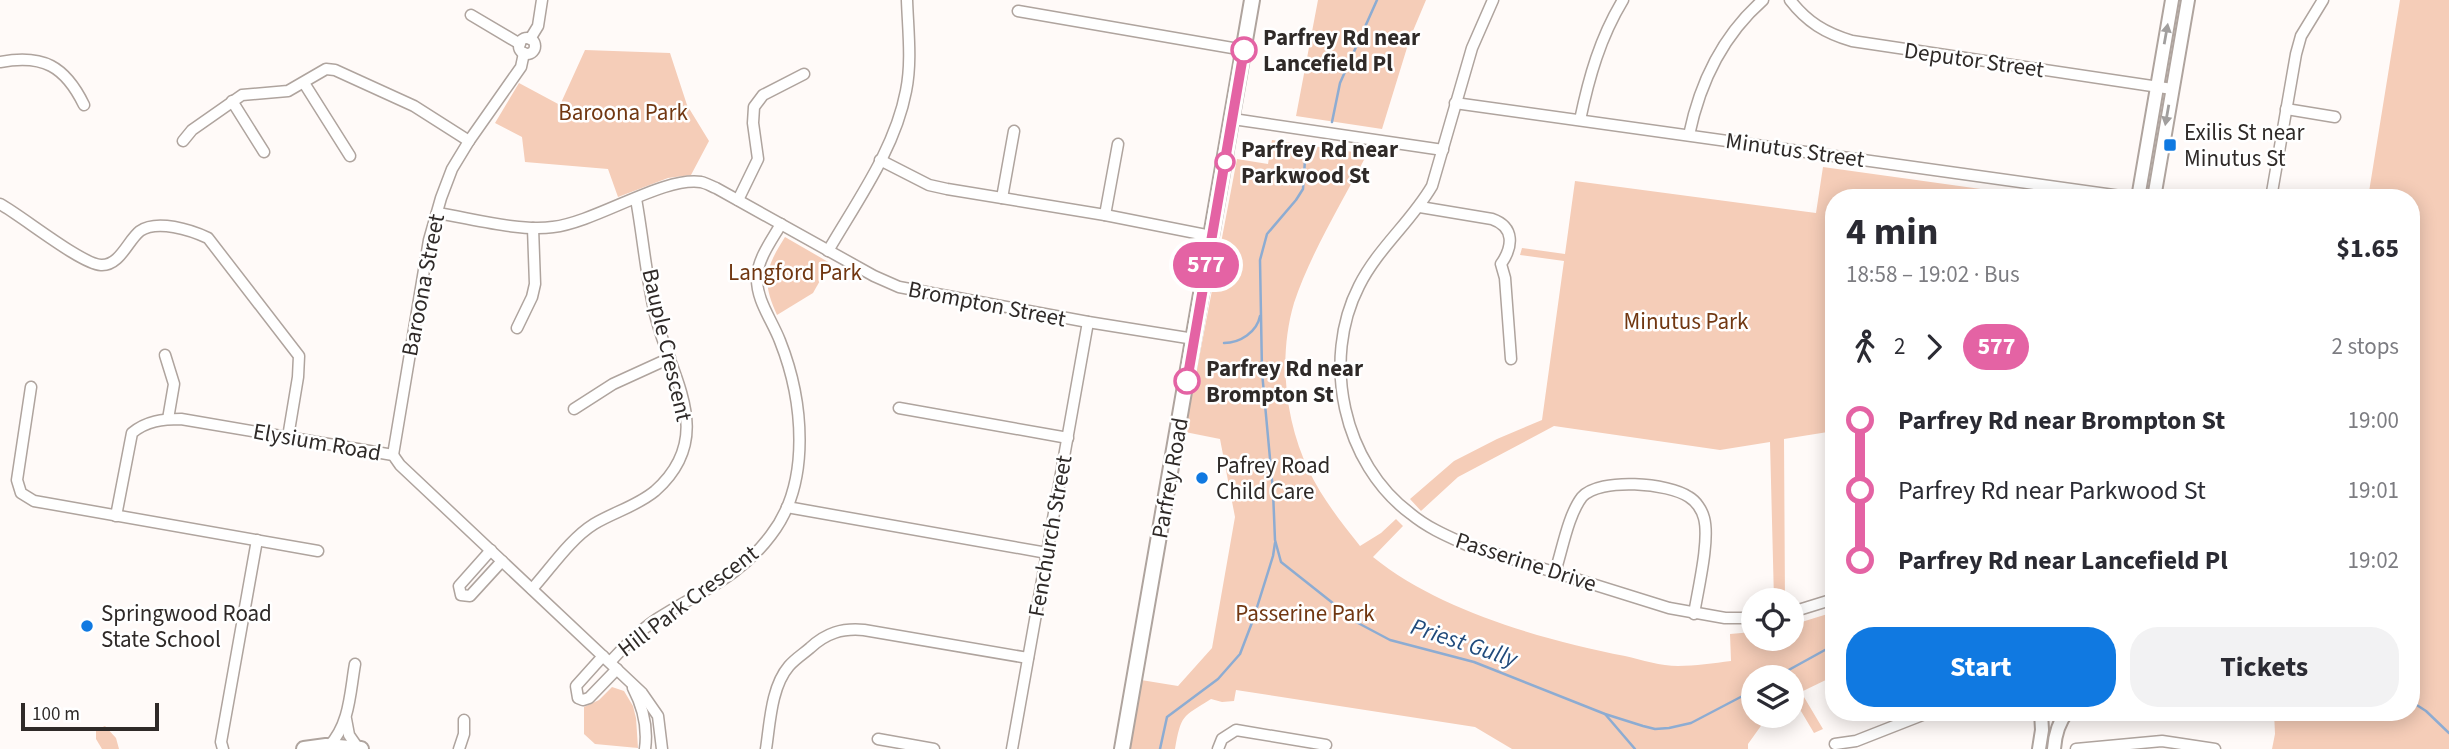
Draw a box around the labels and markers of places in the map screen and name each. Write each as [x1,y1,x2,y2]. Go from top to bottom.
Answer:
place label: Parfrey Rd near Lancefield Pl [1263,21,1421,80]
marker: Parfrey Rd near Lancefield Pl [1231,37,1257,63]
place label: Exilis St near Minutus St [2184,116,2305,175]
place label: Parfrey Rd near Parkwood St [1241,133,1399,192]
marker: Exilis St near Minutus St [2162,137,2178,153]
marker: Parfrey Rd near Parkwood St [1215,152,1235,172]
place label: Parfrey Rd near Brompton St [1206,352,1364,411]
marker: Parfrey Rd near Brompton St [1174,368,1200,394]
place label: Pafrey Road Child Care [1216,449,1330,508]
marker: Pafrey Road Child Care [1194,470,1210,486]
place label: Springwood Road State School [101,597,272,656]
marker: Springwood Road State School [79,618,95,634]

